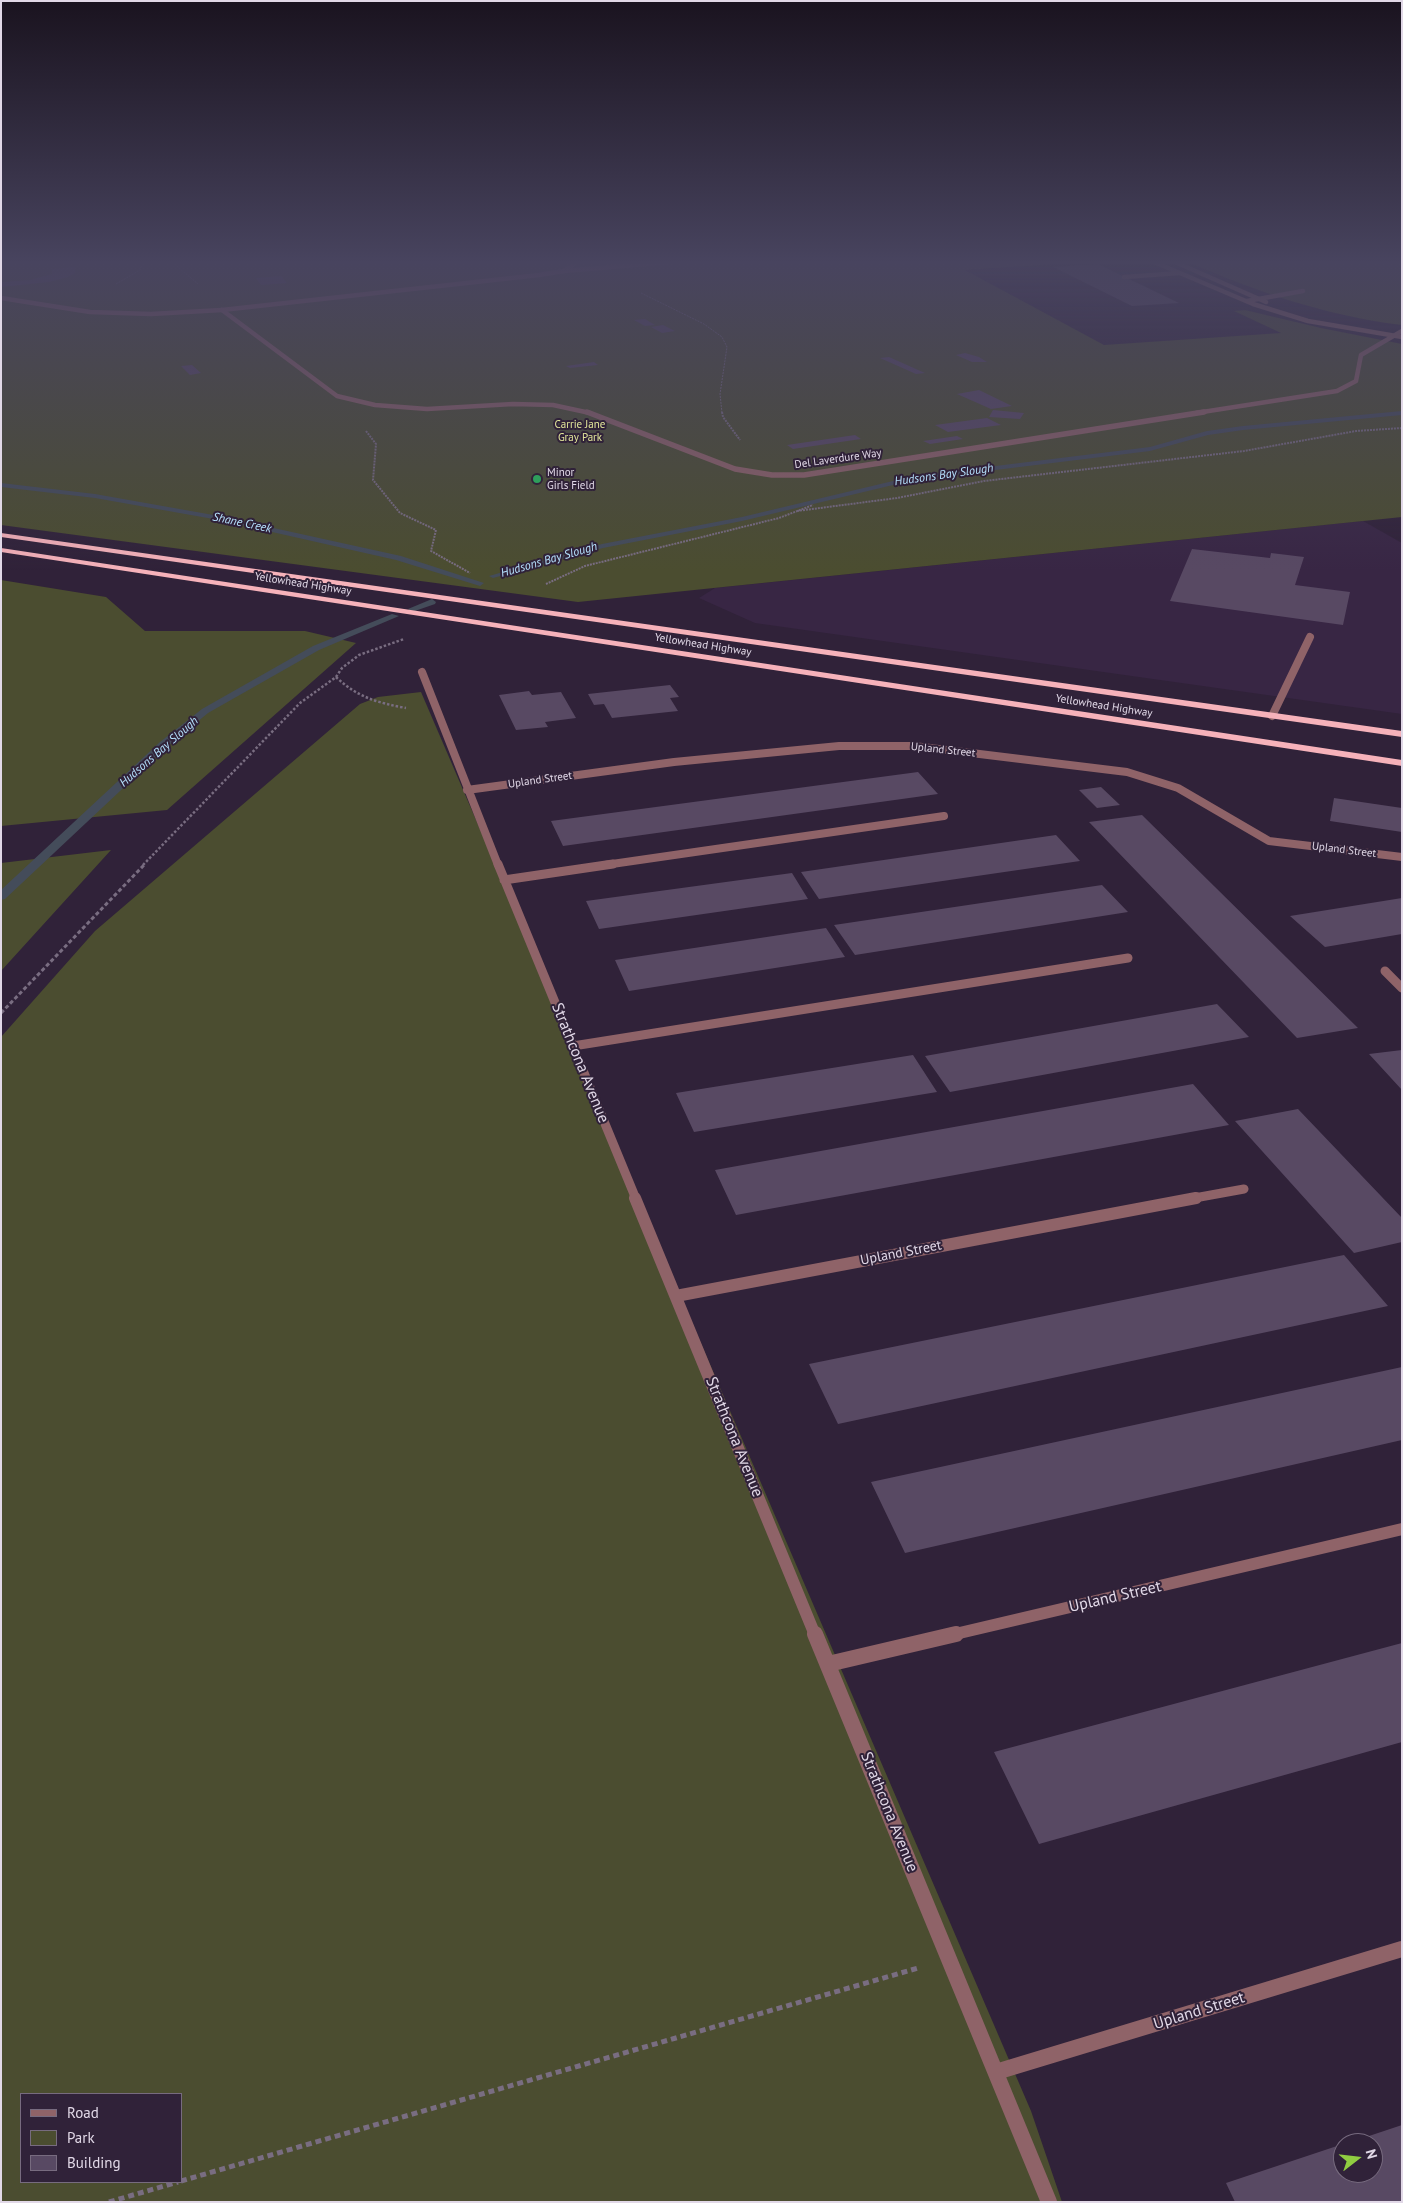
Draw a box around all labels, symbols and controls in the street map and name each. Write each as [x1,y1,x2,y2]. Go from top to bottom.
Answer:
park label: Carrie Jane Gray Park [555,418,605,444]
street label: Del Laverdure Way [794,446,882,472]
water label: Hudsons Bay Slough [894,461,994,489]
place label: Minor Girls Field [547,466,595,492]
marker: Minor Girls Field [531,473,543,485]
water label: Shane Creek [211,510,273,536]
water label: Hudsons Bay Slough [499,539,599,581]
street label: Yellowhead Highway [254,570,352,598]
street label: Yellowhead Highway [654,631,752,659]
street label: Yellowhead Highway [1055,692,1153,720]
water label: Hudsons Bay Slough [117,714,201,790]
street label: Upland Street [910,740,976,760]
street label: Upland Street [507,769,573,791]
street label: Upland Street [1311,840,1377,860]
street label: Strathcona Avenue [547,1000,613,1126]
street label: Upland Street [859,1237,943,1269]
street label: Strathcona Avenue [701,1374,767,1500]
street label: Upland Street [1067,1577,1163,1617]
street label: Strathcona Avenue [856,1749,922,1875]
street label: Upland Street [1151,1988,1247,2034]
legend [20,2093,182,2183]
text: Road [67,2103,99,2122]
text: Park [67,2128,95,2147]
north arrow [1333,2133,1383,2183]
text: N [1362,2147,1381,2161]
text: Building [67,2153,121,2172]

